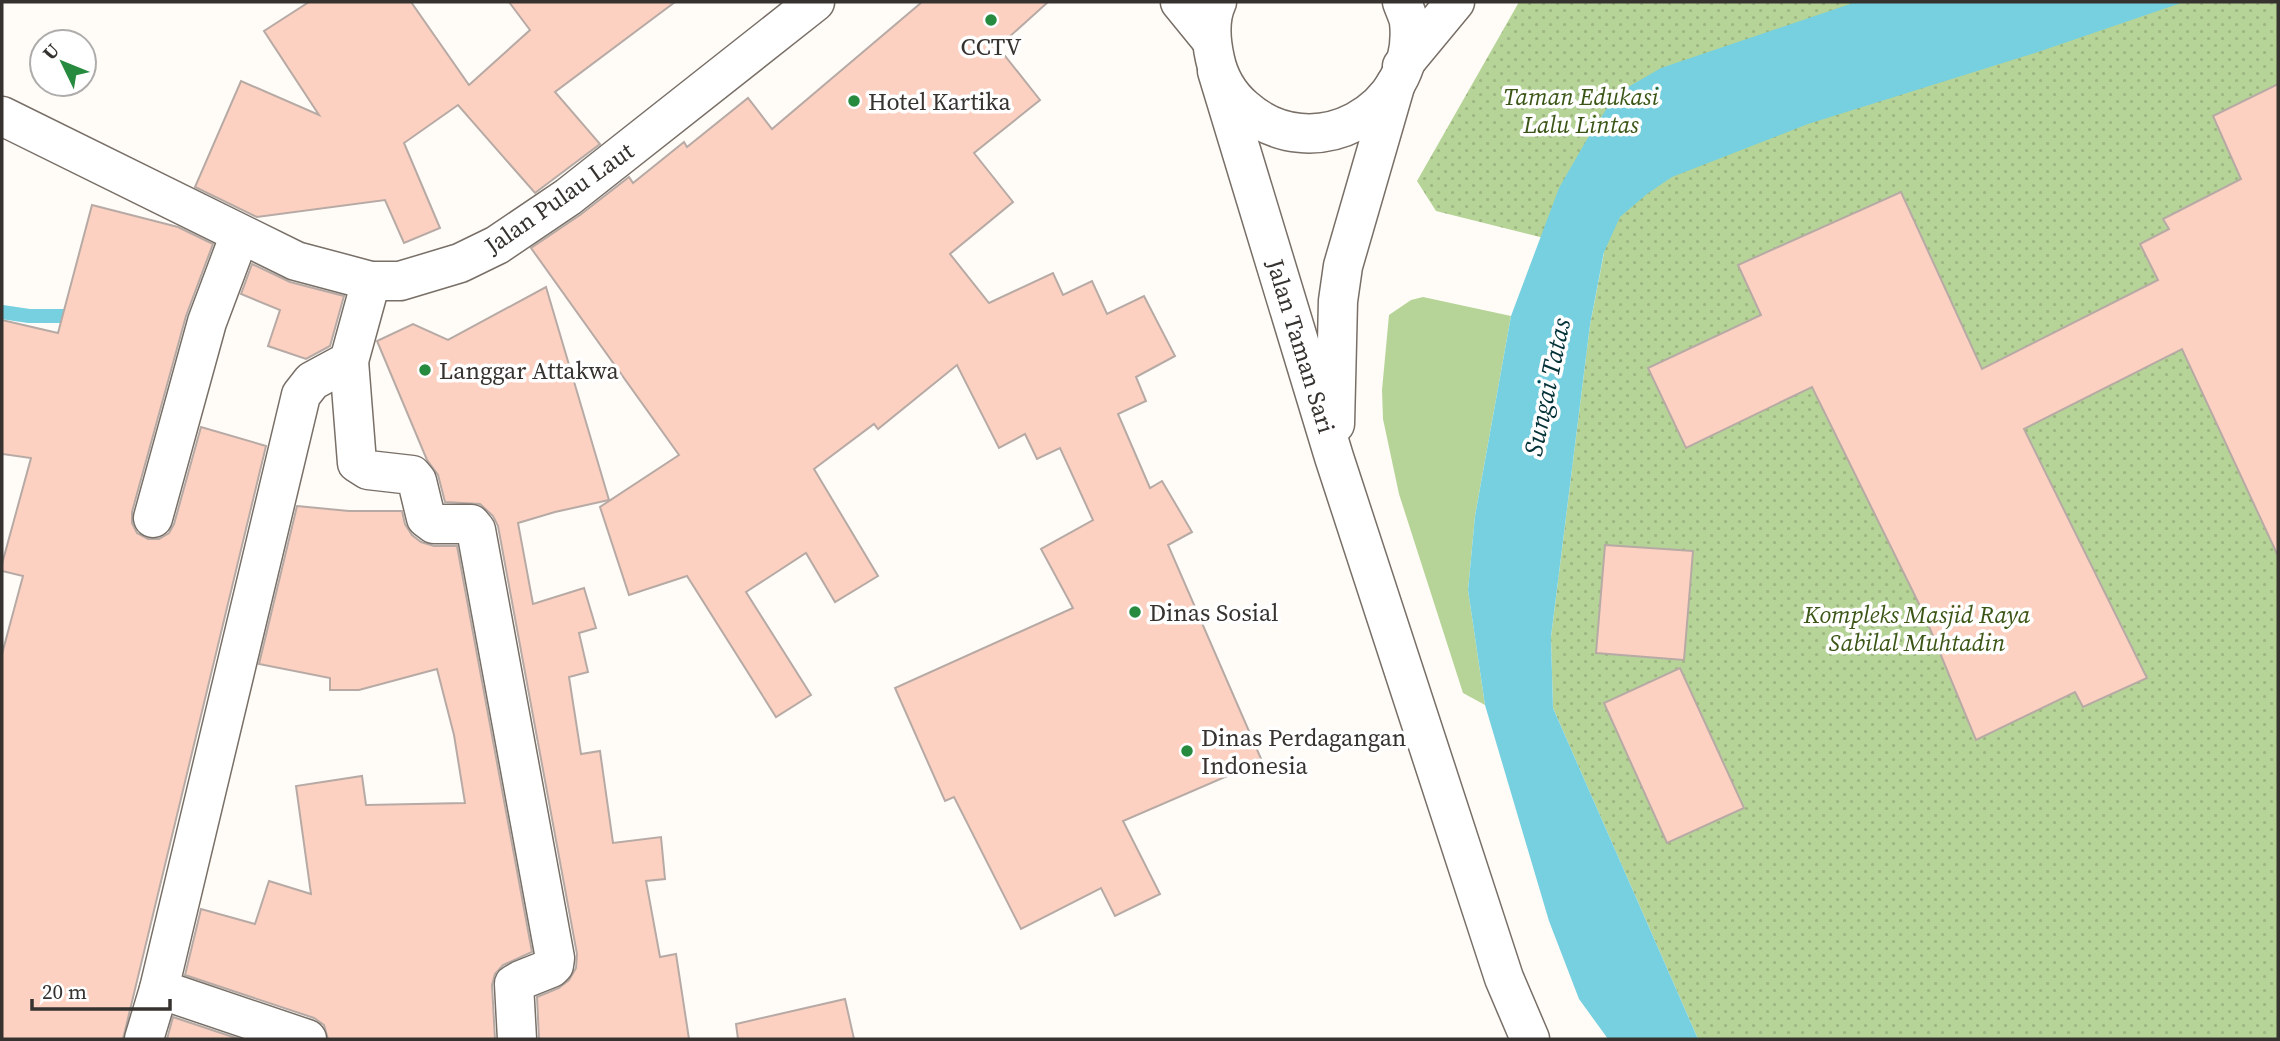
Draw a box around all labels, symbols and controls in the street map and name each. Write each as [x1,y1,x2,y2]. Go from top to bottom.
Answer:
marker: CCTV [983,12,999,28]
north arrow [28,28,98,98]
place label: CCTV [961,30,1021,63]
text: U [36,37,65,65]
park label: Taman Edukasi Lalu Lintas [1503,80,1659,141]
place label: Hotel Kartika [868,85,1011,118]
marker: Hotel Kartika [846,93,862,109]
street label: Jalan Pulau Laut [477,134,640,262]
street label: Jalan Taman Sari [1259,254,1343,437]
water label: Sungai Tatas [1515,314,1579,459]
place label: Langgar Attakwa [439,354,619,387]
marker: Langgar Attakwa [417,362,433,378]
place label: Dinas Sosial [1149,596,1278,629]
park label: Kompleks Masjid Raya Sabilal Muhtadin [1803,598,2031,659]
marker: Dinas Sosial [1127,604,1143,620]
place label: Dinas Perdagangan Indonesia [1201,721,1406,782]
marker: Dinas Perdagangan Indonesia [1179,743,1195,759]
scale bar [32,968,170,1012]
text: 20 m [42,977,87,1006]

